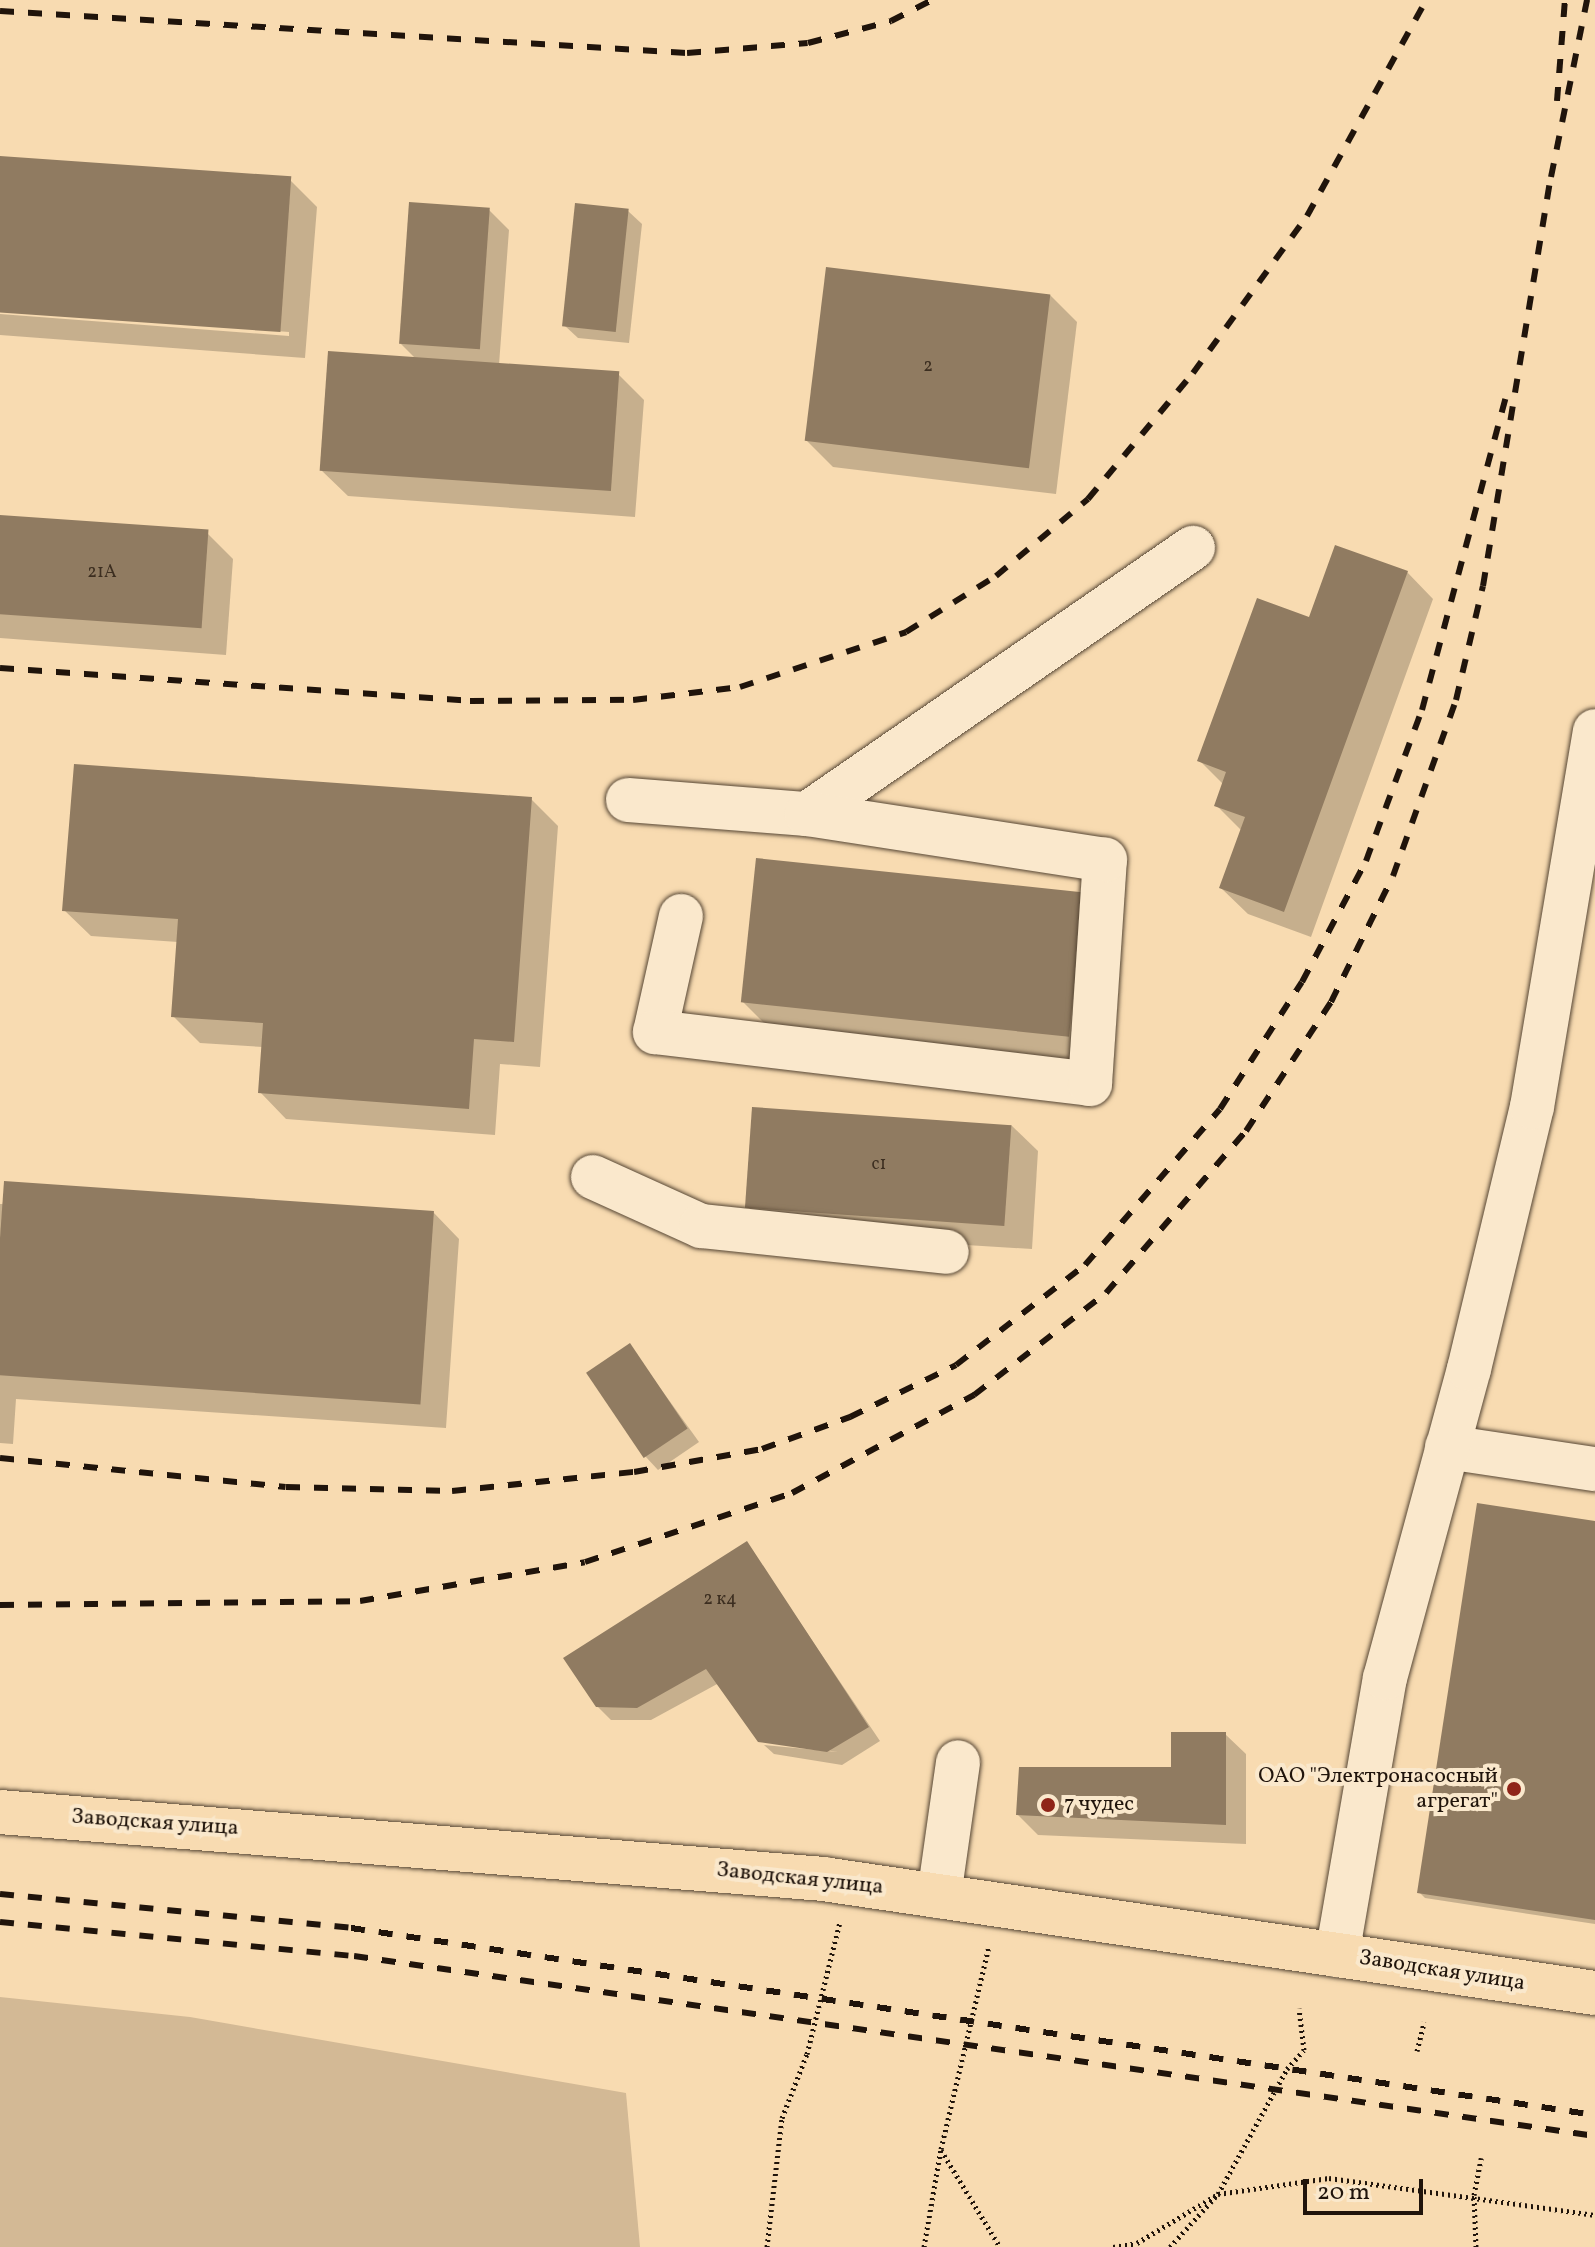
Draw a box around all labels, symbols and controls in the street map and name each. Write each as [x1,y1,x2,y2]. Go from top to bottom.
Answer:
house number: 2 [923,356,933,378]
house number: 21А [87,562,117,584]
house number: с1 [871,1154,887,1176]
house number: 2 к4 [703,1589,737,1611]
place label: ОАО "Электронасосный агрегат" [1258,1763,1498,1814]
marker: ОАО "Электронасосный агрегат" [1505,1780,1523,1798]
place label: 7 чудес [1064,1792,1135,1818]
marker: 7 чудес [1039,1796,1057,1814]
street label: Заводская улица [70,1804,240,1842]
street label: Заводская улица [715,1857,885,1901]
street label: Заводская улица [1357,1945,1527,1997]
scale bar [1307,2163,1427,2213]
text: 20 m [1317,2176,1370,2210]

